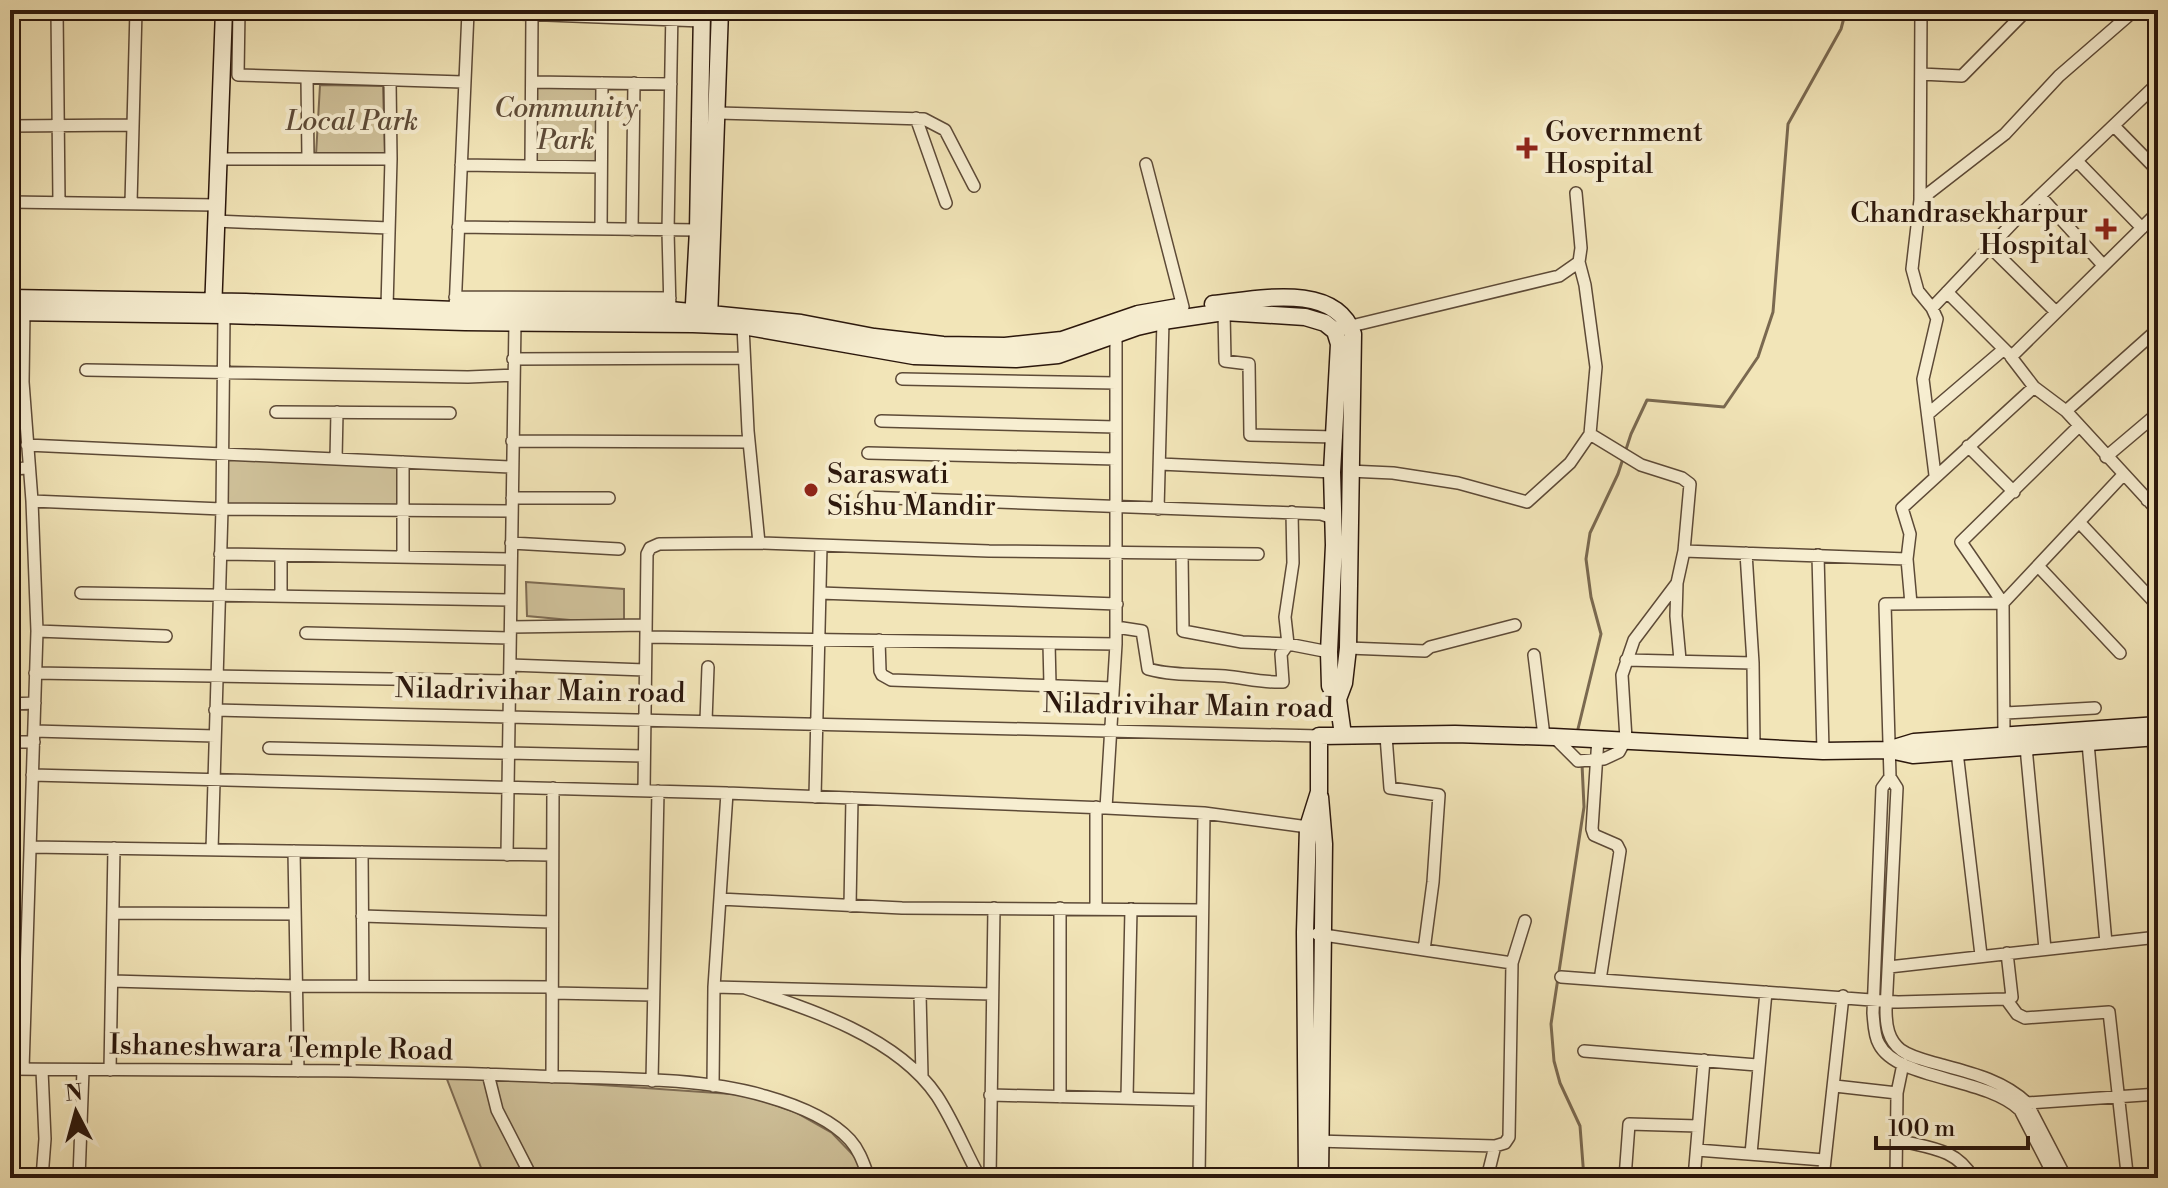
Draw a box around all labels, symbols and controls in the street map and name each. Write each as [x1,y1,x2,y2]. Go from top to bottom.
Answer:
park label: Community Park [494,91,639,158]
park label: Local Park [285,104,418,139]
place label: Government Hospital [1545,115,1703,182]
marker: Government Hospital [1516,137,1538,159]
place label: Chandrasekharpur Hospital [1850,196,2088,263]
marker: Chandrasekharpur Hospital [2095,218,2117,240]
place label: Saraswati Sishu Mandir [827,457,996,524]
marker: Saraswati Sishu Mandir [802,481,820,499]
street label: Niladrivihar Main road [395,671,686,711]
street label: Niladrivihar Main road [1043,686,1334,726]
street label: Ishaneshwara Temple Road [109,1028,453,1069]
north arrow [36,1072,116,1152]
text: N [64,1079,85,1108]
scale bar [1876,1100,2028,1150]
text: 100 m [1888,1114,1955,1144]

